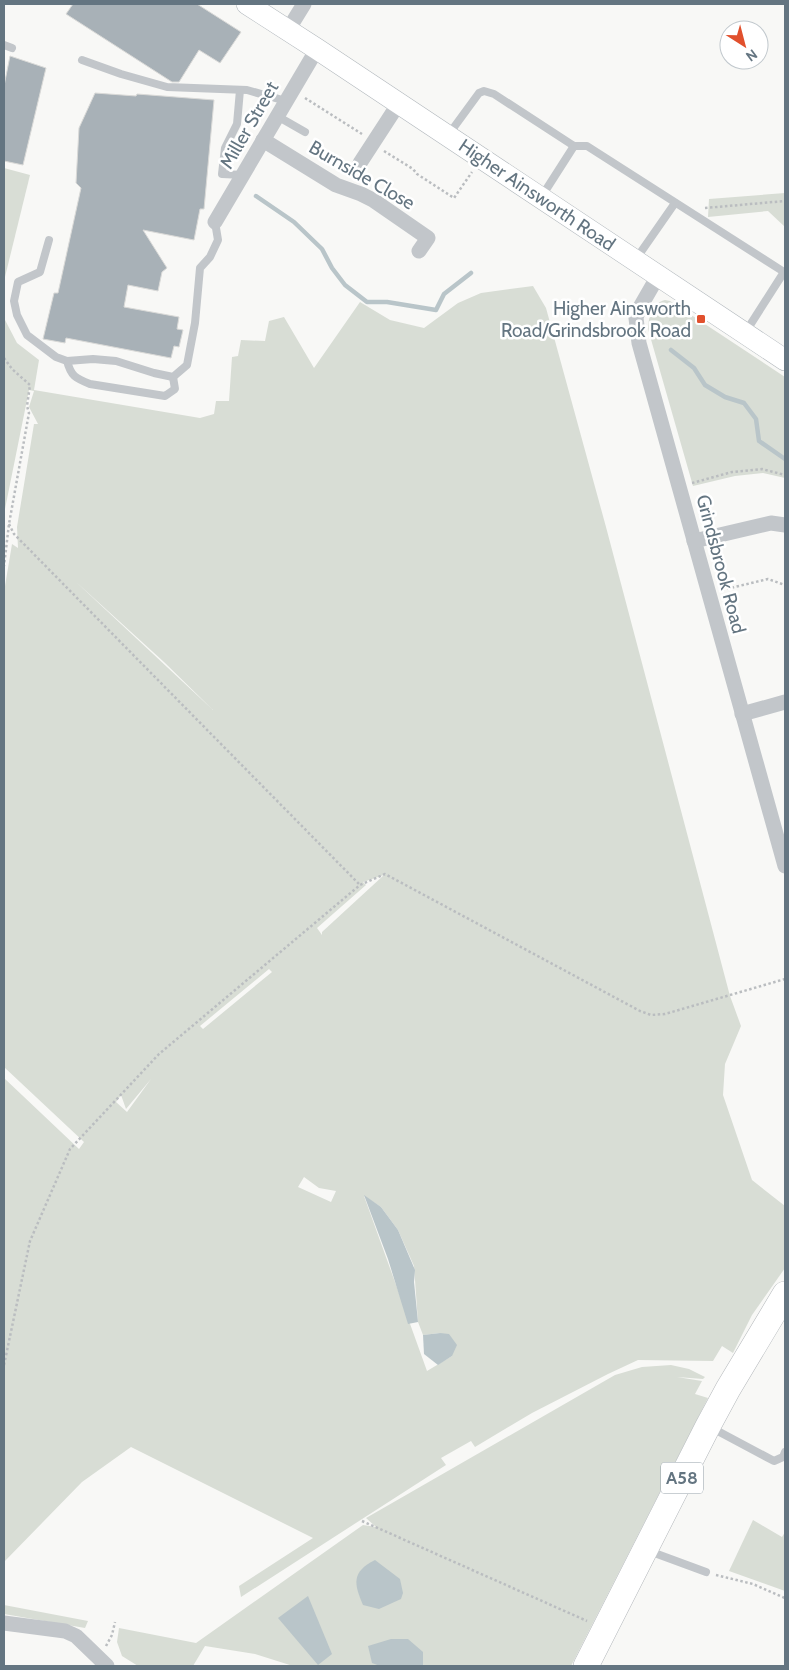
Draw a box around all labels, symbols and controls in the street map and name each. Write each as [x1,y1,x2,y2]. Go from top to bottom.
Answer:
north arrow [719,20,769,70]
text: N [742,45,761,66]
street label: Miller Street [215,77,283,173]
street label: Higher Ainsworth Road [454,134,620,256]
street label: Burnside Close [305,135,419,215]
place label: Higher Ainsworth Road/Grindsbrook Road [501,297,691,342]
marker: Higher Ainsworth Road/Grindsbrook Road [695,313,707,325]
street label: Grindsbrook Road [691,492,751,636]
road number: A58 [661,1462,703,1494]

